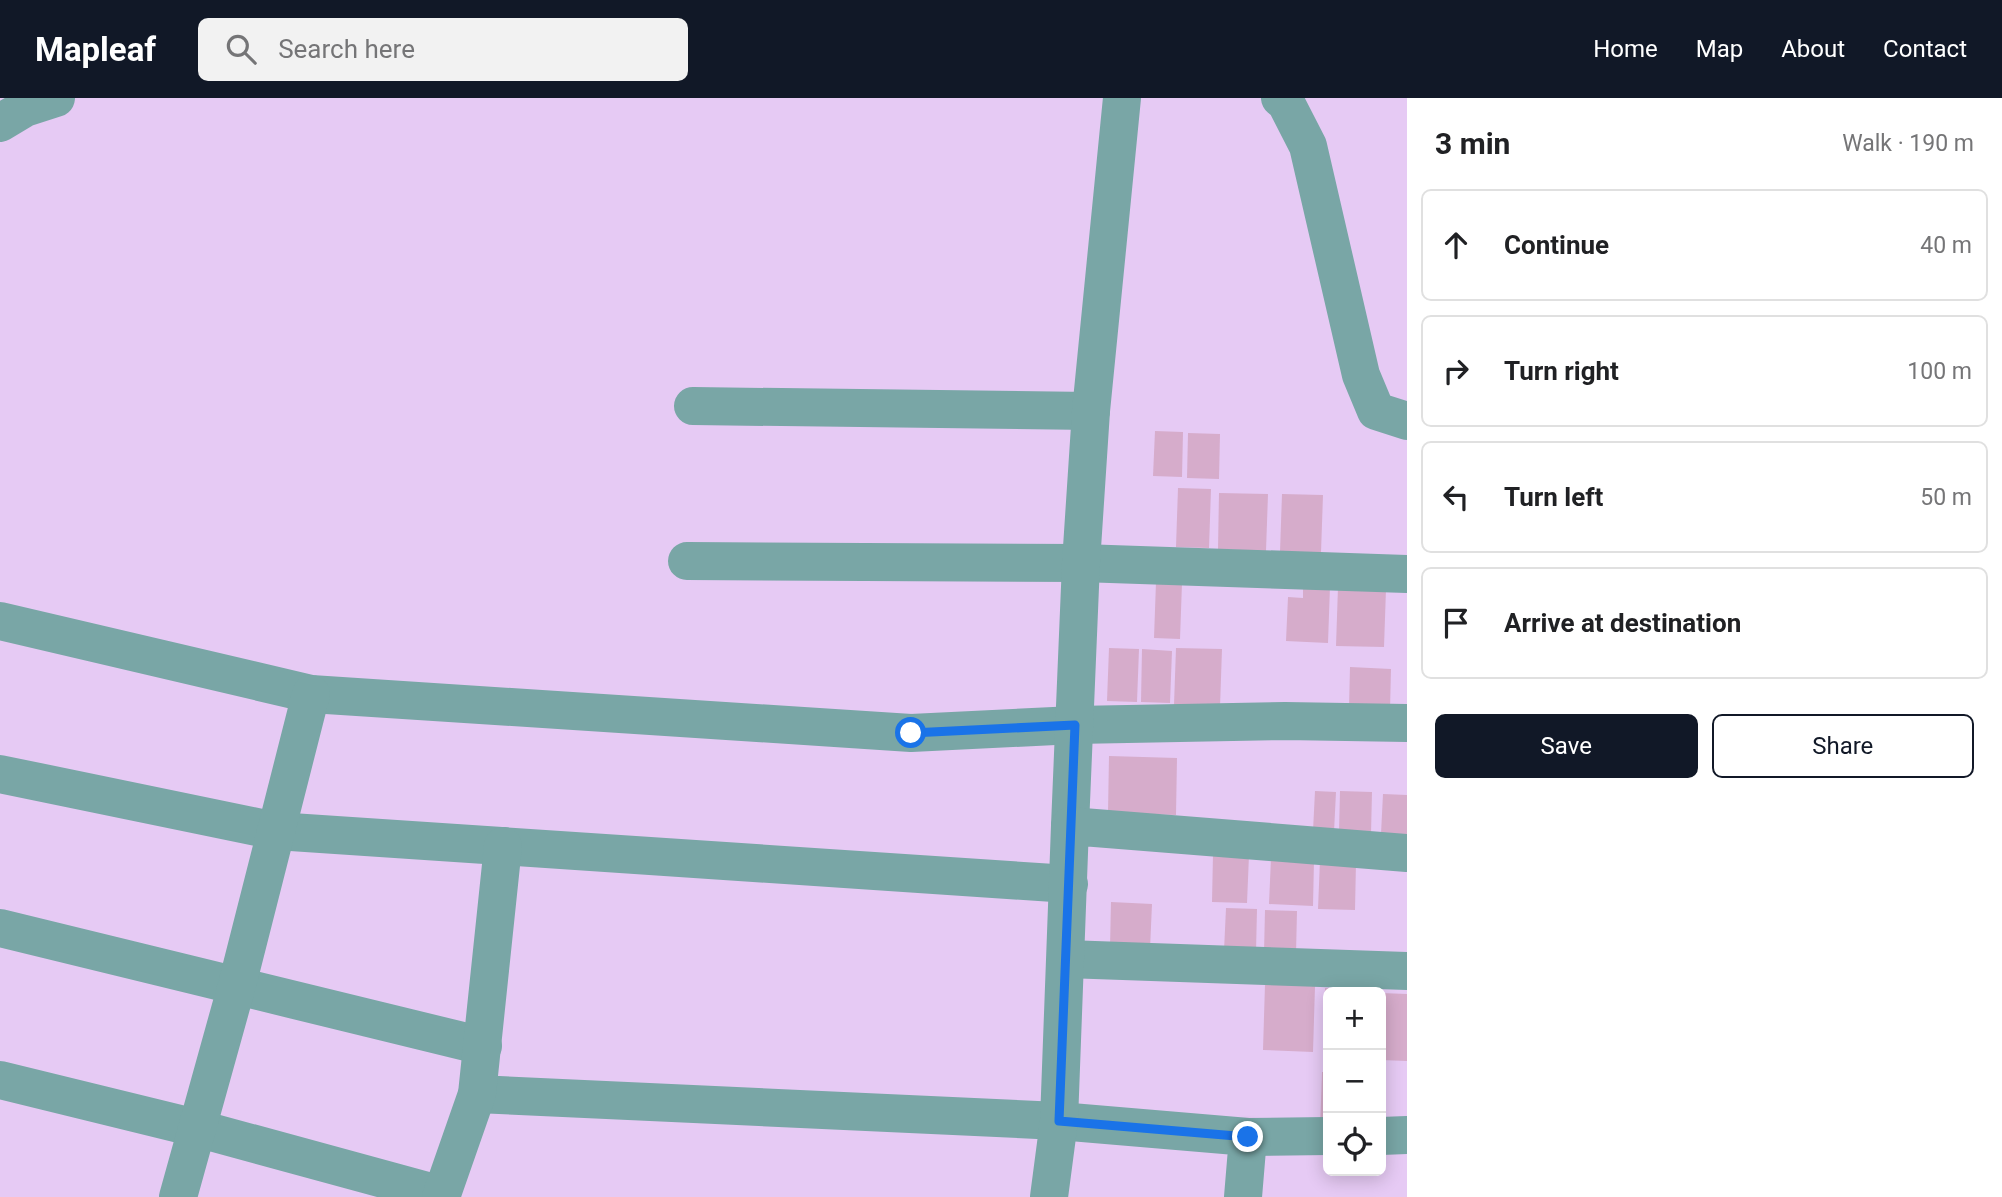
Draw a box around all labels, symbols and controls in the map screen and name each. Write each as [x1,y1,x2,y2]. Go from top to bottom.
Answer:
search box [198,18,688,81]
text: Mapleaf [35,30,156,69]
icon: search [222,30,260,68]
text: Search here [278,34,415,64]
text: Home [1593,35,1658,63]
text: Map [1696,35,1743,63]
text: About [1781,35,1845,63]
text: Contact [1883,35,1967,63]
text: 3 min [1435,126,1510,161]
text: Walk · 190 m [1842,130,1974,157]
icon: ahead [1437,226,1475,264]
text: Continue [1504,230,1609,260]
text: 40 m [1920,232,1972,259]
icon: right [1437,352,1475,390]
text: Turn right [1504,356,1619,386]
text: 100 m [1907,358,1972,385]
icon: left [1437,478,1475,516]
text: Turn left [1504,482,1603,512]
text: 50 m [1920,484,1972,511]
icon: arrive [1437,604,1475,642]
text: Arrive at destination [1504,608,1741,638]
button: Save [1435,714,1698,778]
button: Share [1712,714,1974,778]
route start [895,717,926,748]
map controls [1323,987,1386,1176]
button: + [1323,987,1386,1050]
button: − [1323,1050,1386,1113]
button: locate [1323,1113,1386,1176]
route end [1232,1121,1263,1152]

